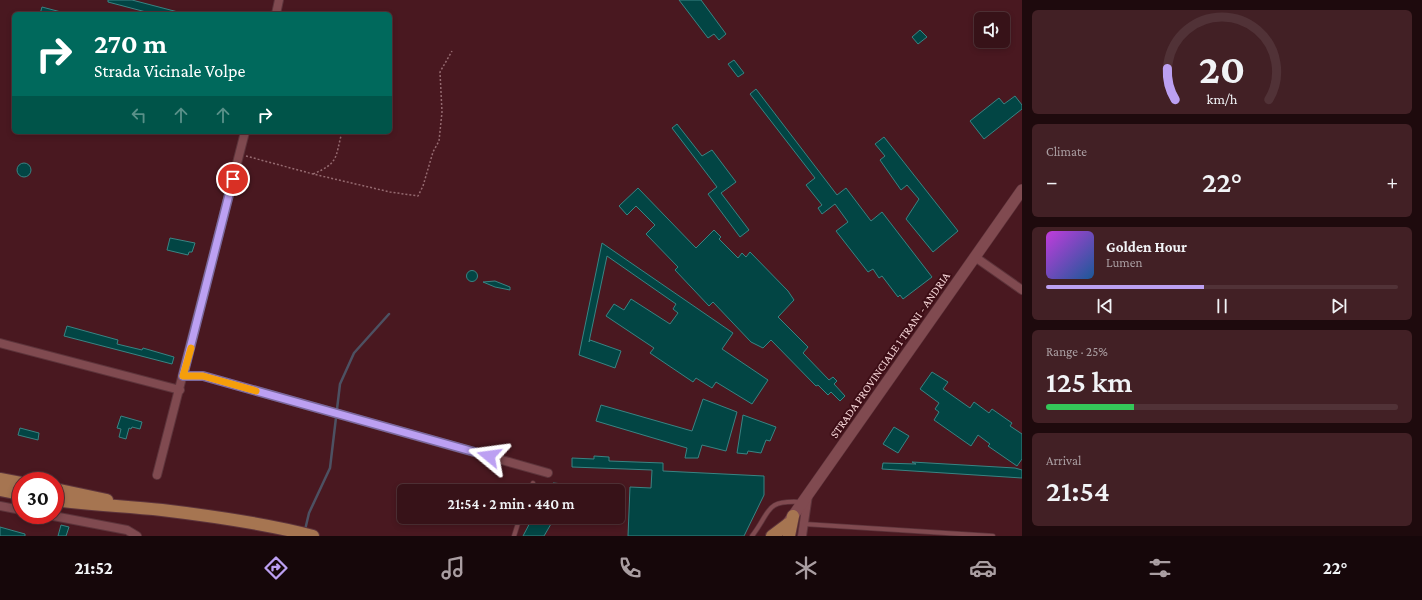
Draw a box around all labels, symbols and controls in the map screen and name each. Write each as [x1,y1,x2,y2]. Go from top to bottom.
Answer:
map controls [974,12,1010,48]
button: sound [974,12,1010,48]
icon: right [28,28,80,80]
text: 270 m [94,28,167,59]
text: 20 [1199,46,1245,92]
text: Strada Vicinale Volpe [94,61,245,81]
text: km/h [1207,91,1238,107]
icon: left [128,104,150,126]
icon: ahead [170,104,192,126]
icon: ahead [212,104,234,126]
icon: right [254,104,276,126]
text: Climate [1046,144,1087,159]
pin [216,162,250,196]
text: 22° [1202,165,1242,198]
icon: arrive [222,168,244,190]
text: − [1046,169,1058,194]
text: + [1386,169,1398,194]
text: Golden Hour [1106,239,1187,255]
text: Lumen [1106,255,1142,270]
street label: STRADA PROVINCIALE 1 TRANI - ANDRIA [827,269,953,441]
icon: previous [1094,295,1116,317]
icon: pause [1211,295,1233,317]
icon: next [1328,295,1350,317]
text: Range · 25% [1046,344,1108,359]
text: 125 km [1046,365,1132,398]
position arrow [468,435,510,477]
text: Arrival [1046,453,1081,468]
speed limit sign: 30 [12,472,64,524]
text: 21:54 [1046,474,1110,507]
text: 21:54 · 2 min · 440 m [448,496,574,512]
icon: directions [262,554,290,582]
icon: music [439,554,467,582]
icon: phone [616,554,644,582]
icon: climate [792,554,820,582]
icon: car [969,554,997,582]
icon: filters [1146,554,1174,582]
text: 21:52 [74,558,113,578]
text: 22° [1323,558,1348,578]

